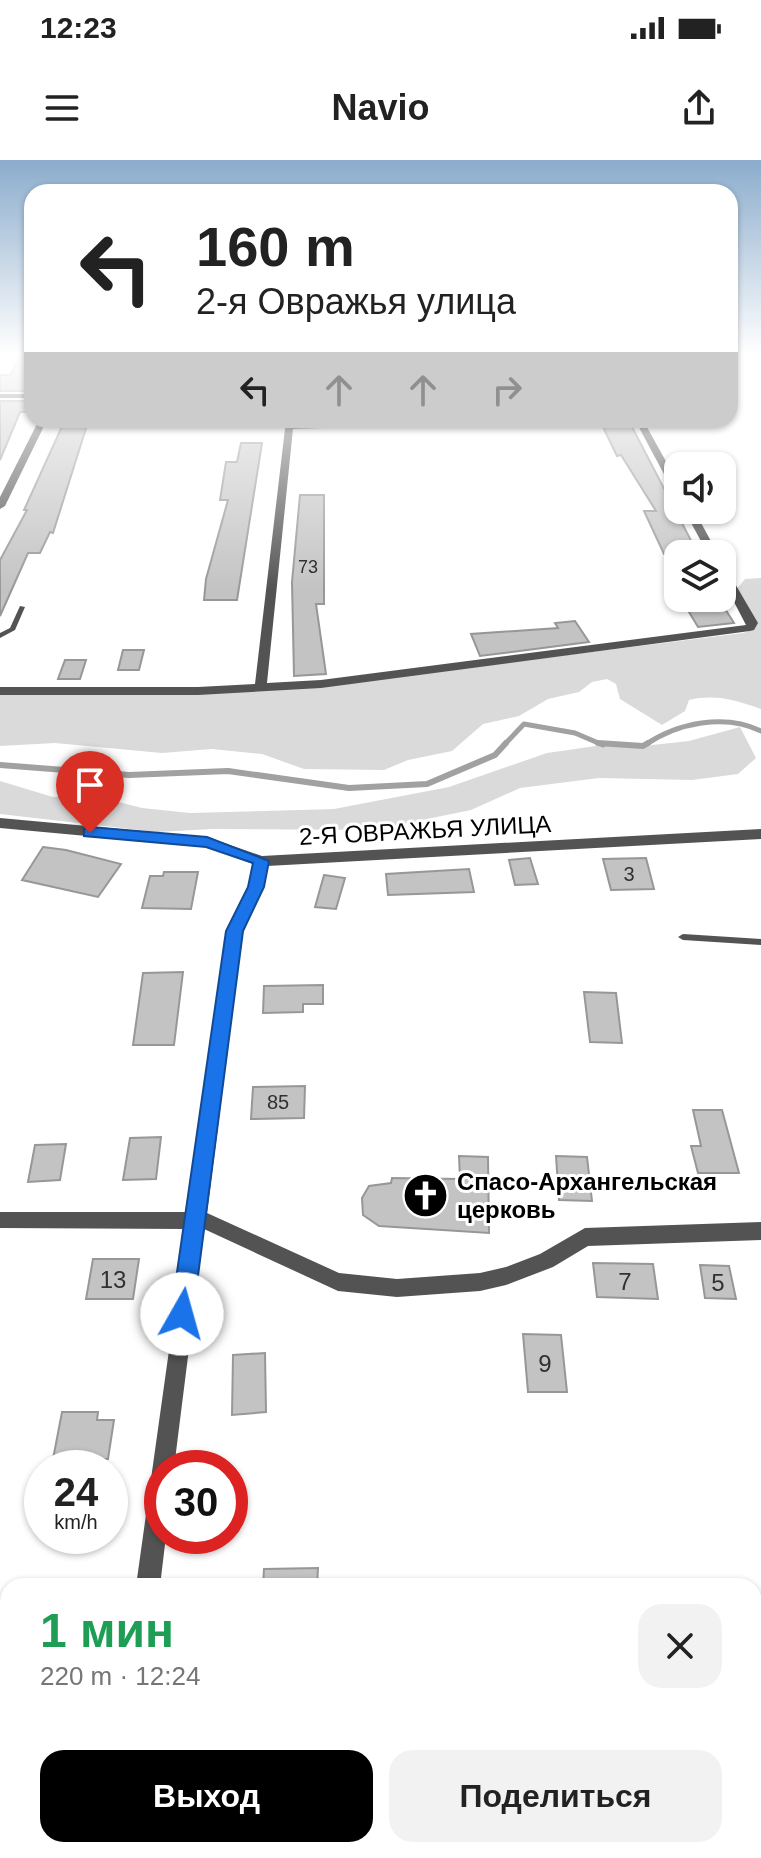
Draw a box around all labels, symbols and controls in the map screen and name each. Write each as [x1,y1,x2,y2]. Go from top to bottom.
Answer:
text: 12:23 [40,11,117,44]
icon: menu [40,86,84,130]
icon: share [677,86,721,130]
text: Navio [331,87,430,128]
text: 160 m [196,215,355,278]
icon: left [64,216,168,320]
text: 2-я Овражья улица [196,281,516,322]
icon: left [233,368,277,412]
icon: ahead [317,368,361,412]
icon: ahead [401,368,445,412]
icon: right [485,368,529,412]
map controls [664,452,736,612]
button: sound [664,452,736,524]
button: layers [664,540,736,612]
house number: 73 [298,557,318,577]
pin [56,751,124,833]
icon: arrive [68,763,112,807]
street label: 2-Я ОВРАЖЬЯ УЛИЦА [298,810,552,850]
house number: 3 [623,863,635,885]
house number: 85 [267,1091,289,1113]
place label: Спасо-Архангельская церковь [457,1168,717,1223]
church icon: Спасо-Архангельская церковь [402,1171,450,1219]
house number: 13 [100,1266,126,1293]
house number: 7 [618,1268,632,1295]
house number: 5 [711,1269,725,1296]
position arrow [140,1272,224,1356]
house number: 9 [538,1350,552,1377]
speed limit sign: 30 [144,1450,248,1554]
text: 24 [54,1470,98,1514]
text: km/h [54,1511,98,1533]
text: 1 мин [40,1604,174,1657]
button: close [638,1604,722,1688]
text: 220 m · 12:24 [40,1661,200,1691]
button: Выход [40,1750,373,1842]
button: Поделиться [389,1750,722,1842]

